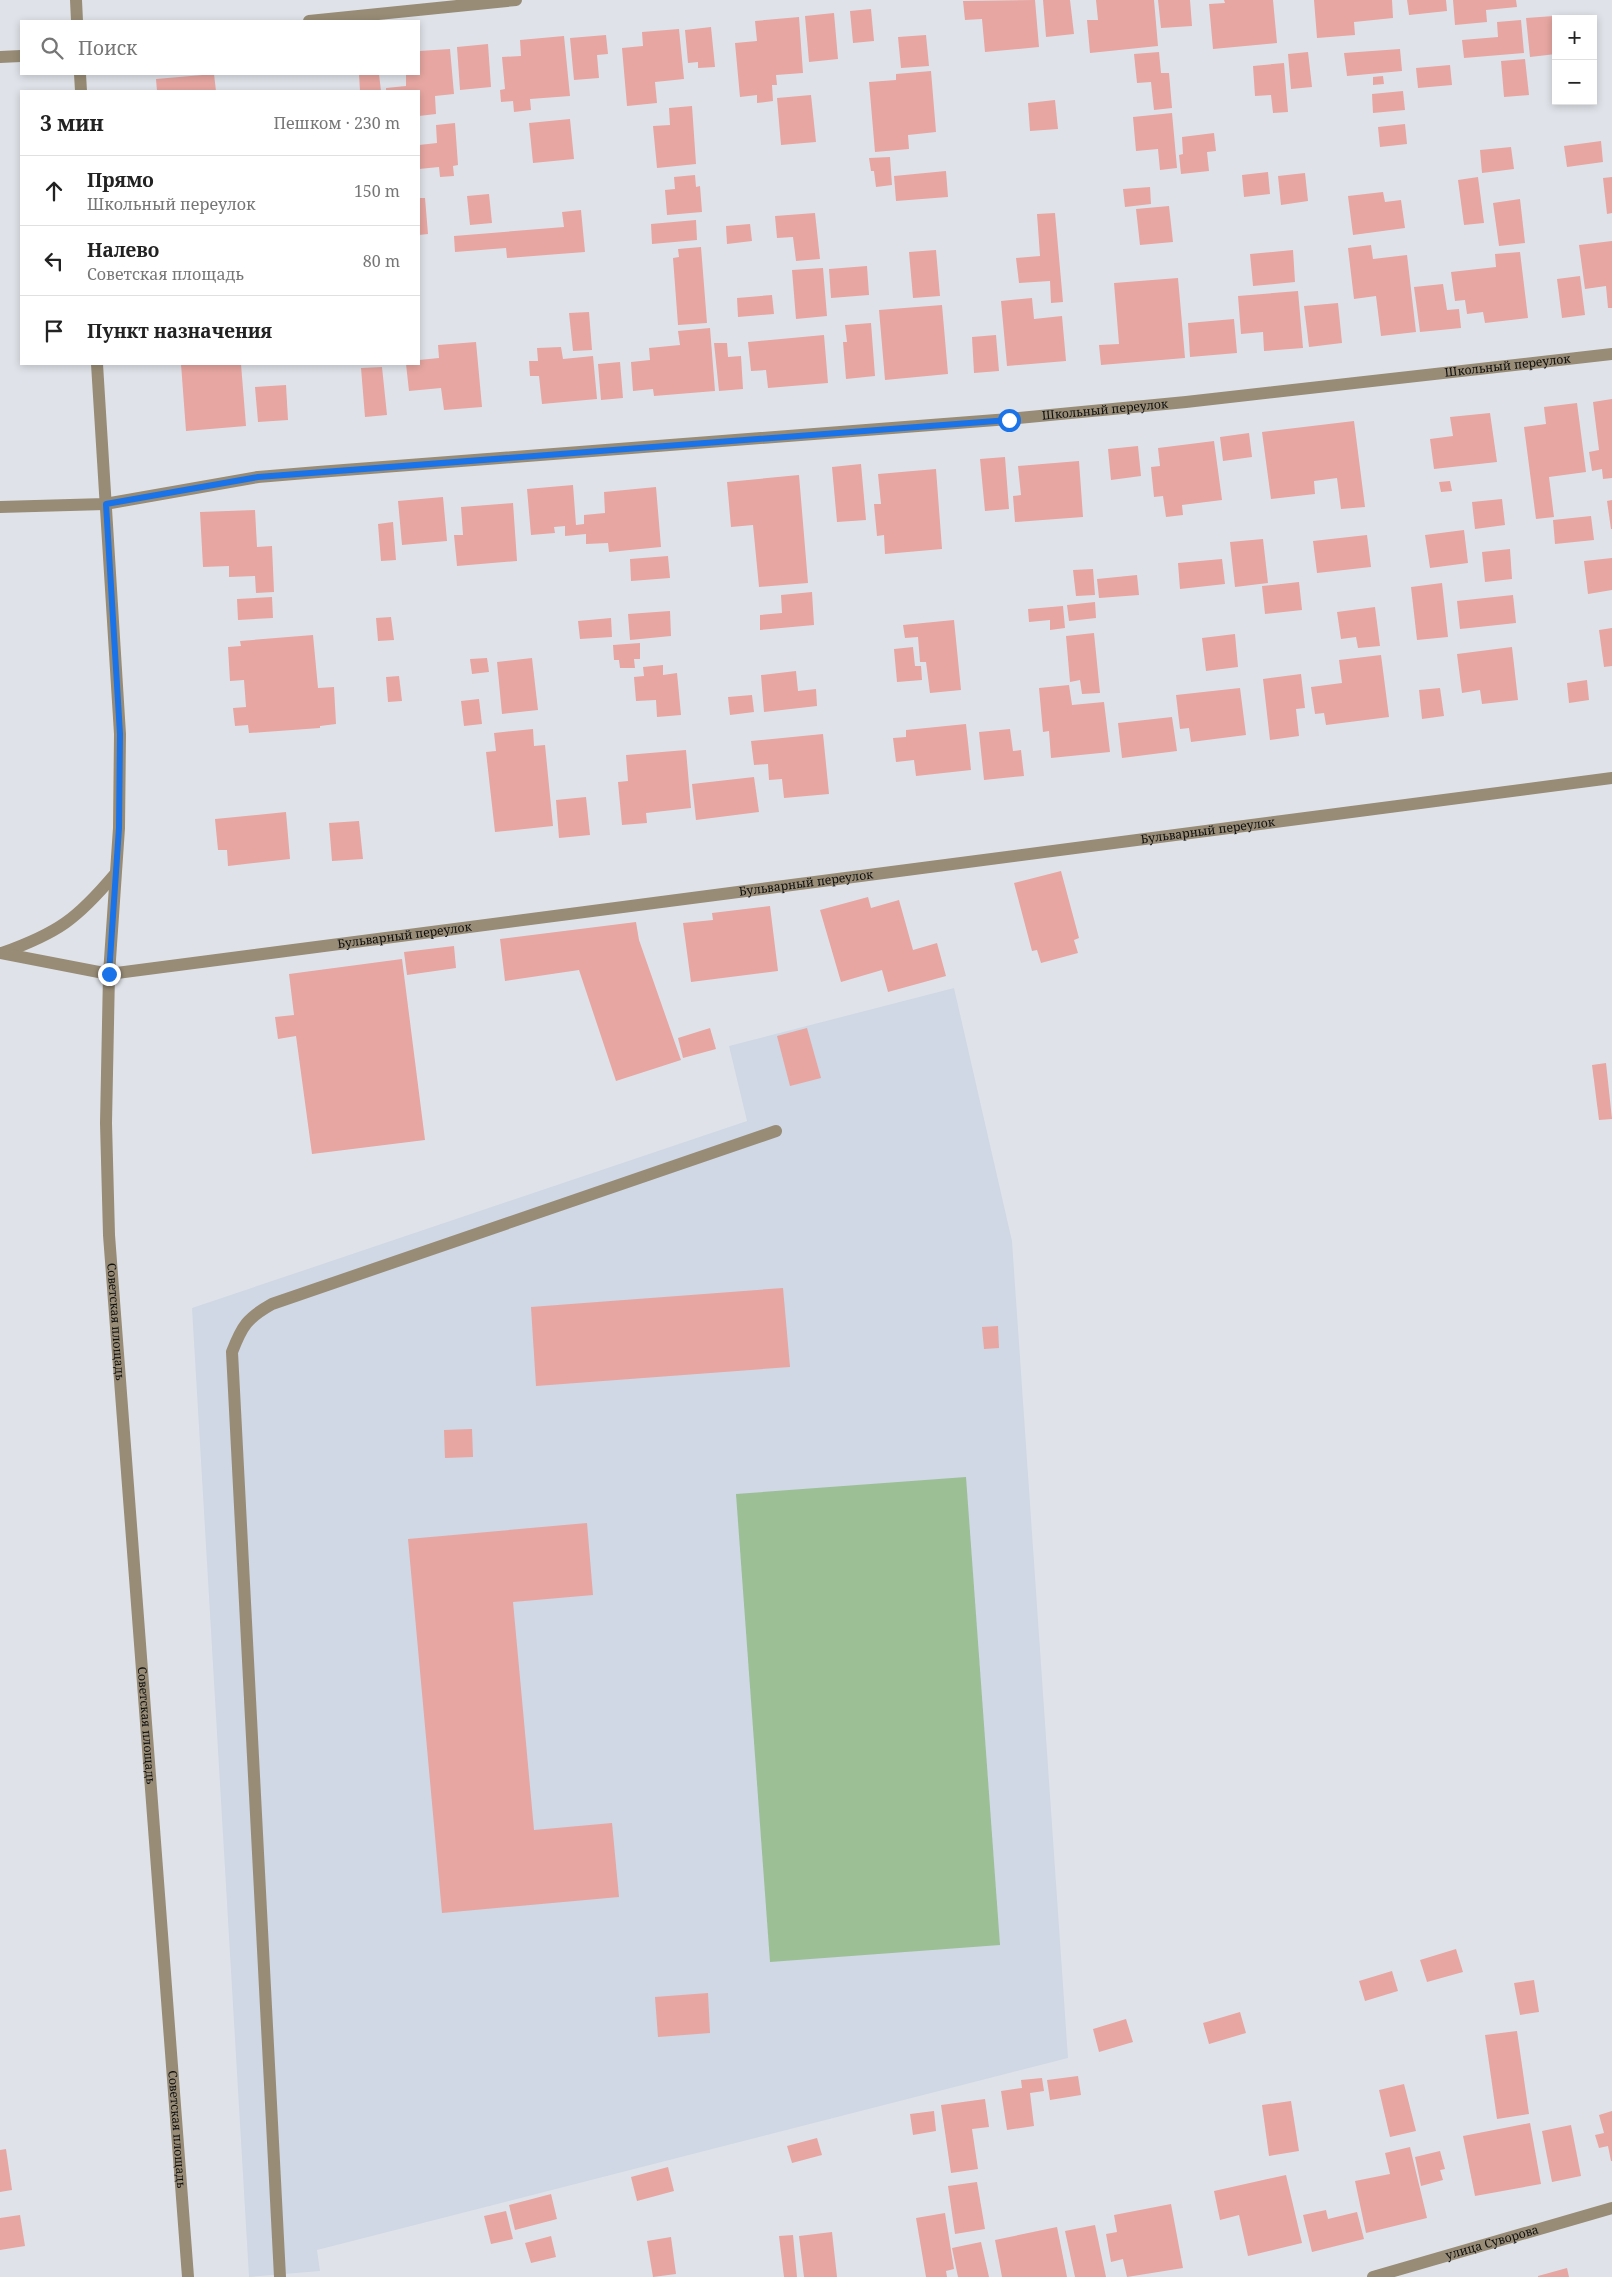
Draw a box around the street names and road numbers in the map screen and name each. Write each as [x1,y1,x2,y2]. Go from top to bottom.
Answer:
street label: Школьный переулок [1444,350,1572,381]
street label: Школьный переулок [1041,395,1170,424]
street label: Бульварный переулок [1140,813,1277,847]
street label: Бульварный переулок [738,865,875,900]
street label: Бульварный переулок [336,918,473,952]
street label: Советская площадь [103,1262,129,1381]
street label: Советская площадь [134,1666,160,1785]
street label: Советская площадь [164,2070,190,2189]
street label: улица Суворова [1443,2221,1541,2264]

